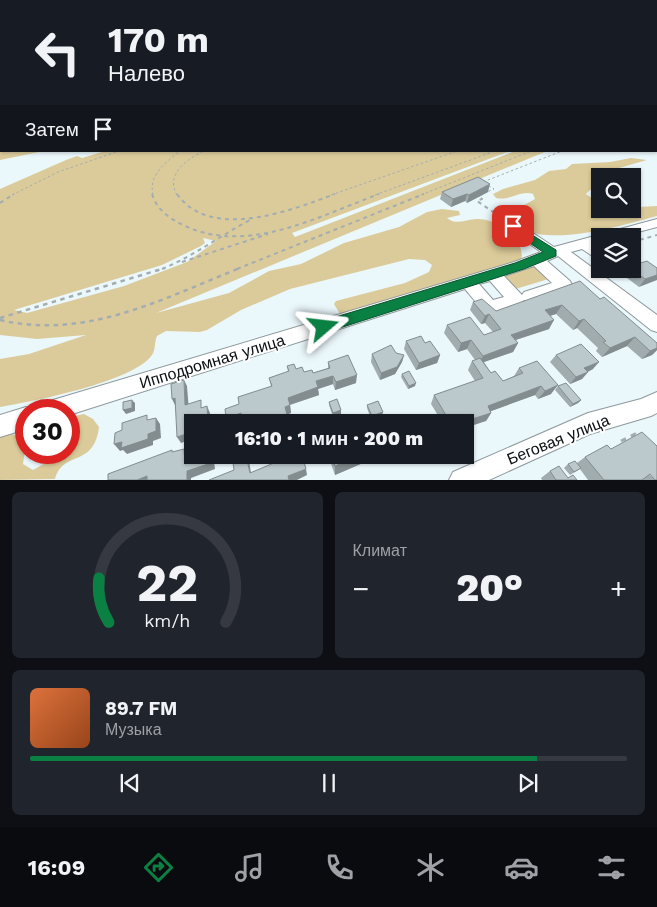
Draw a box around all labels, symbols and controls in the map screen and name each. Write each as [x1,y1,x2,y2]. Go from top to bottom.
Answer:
text: 170 m [108,19,209,61]
icon: left [25,20,90,85]
text: Налево [108,61,185,86]
icon: arrive [89,115,117,143]
text: Затем [25,118,79,141]
map controls [591,168,641,278]
button: search [591,168,641,218]
pin [492,205,534,247]
icon: arrive [499,212,527,240]
button: layers [591,228,641,278]
position arrow [297,300,349,352]
street label: Ипподромная улица [137,330,287,393]
speed limit sign: 30 [15,399,80,464]
street label: Беговая улица [504,410,612,469]
text: 16:10 · 1 мин · 200 m [235,427,423,450]
text: Климат [353,541,407,560]
text: 22 [136,553,198,614]
text: 20° [456,566,523,610]
text: − [353,572,369,605]
text: + [610,572,627,605]
text: km/h [144,610,190,631]
text: 89.7 FM [105,697,177,720]
text: Музыка [105,720,162,739]
icon: previous [116,769,144,797]
icon: pause [315,769,343,797]
icon: next [514,769,542,797]
icon: directions [141,850,176,885]
icon: music [232,850,267,885]
icon: phone [322,850,357,885]
icon: climate [413,850,448,885]
icon: car [504,850,539,885]
icon: filters [594,850,629,885]
text: 16:09 [28,855,85,880]

